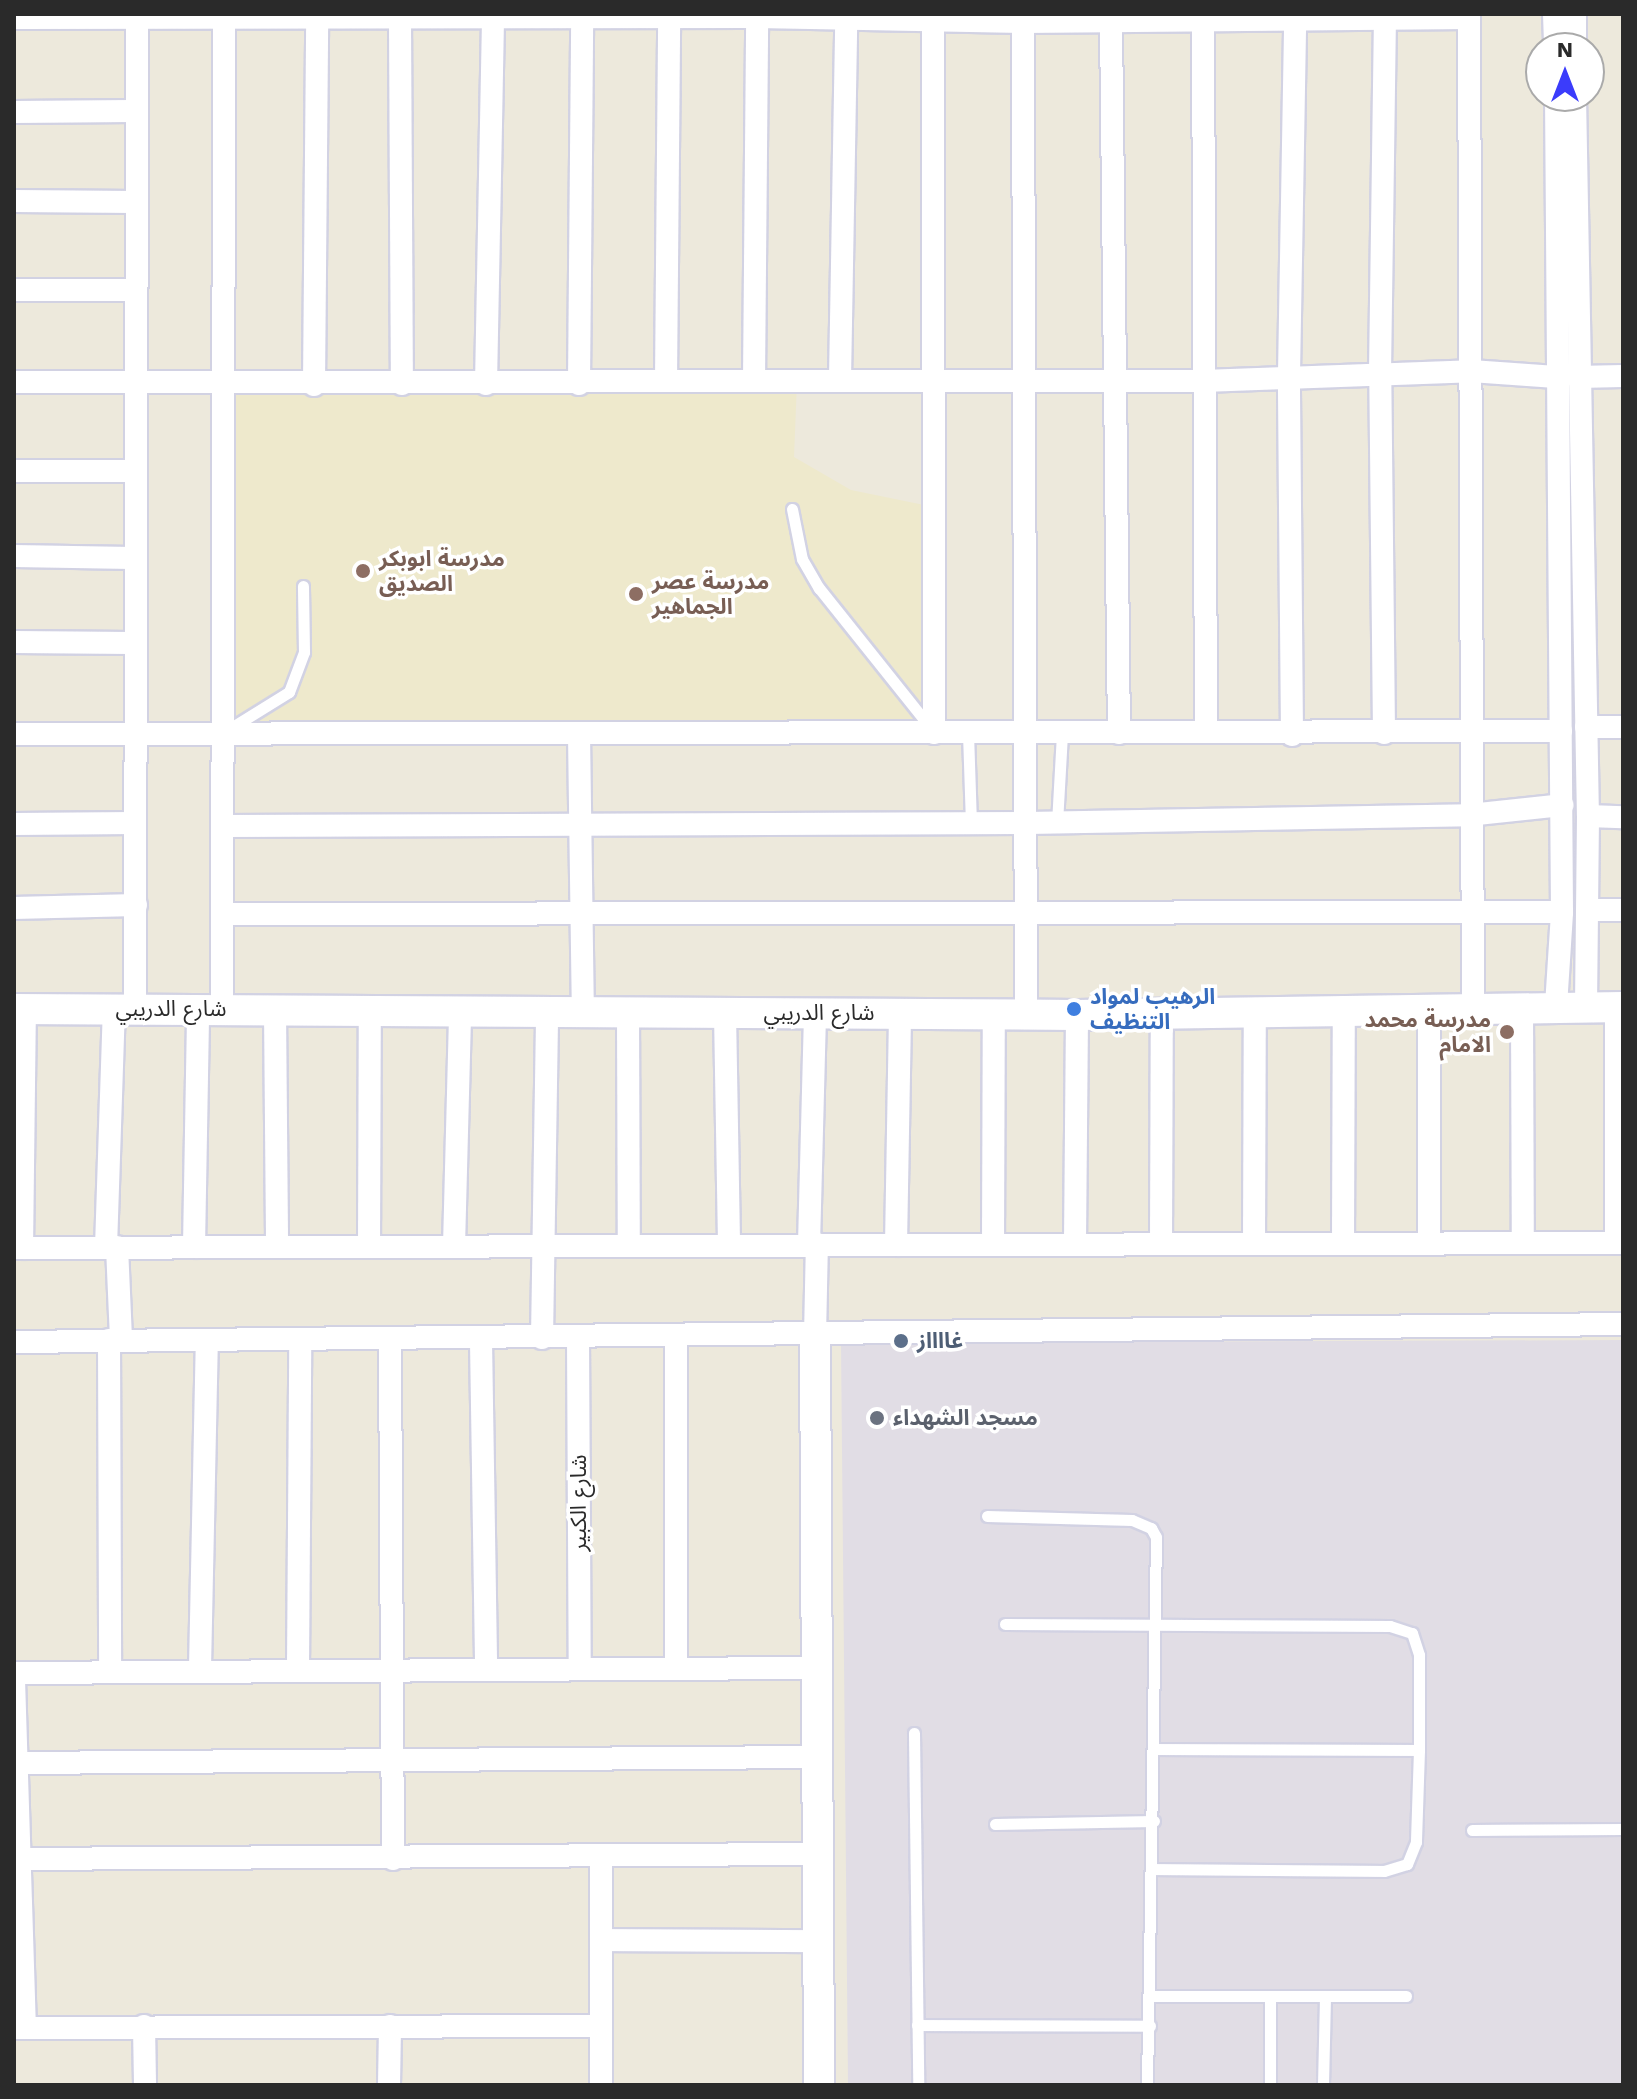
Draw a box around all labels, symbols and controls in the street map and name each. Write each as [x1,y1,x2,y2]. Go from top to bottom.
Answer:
north arrow [1525,32,1605,112]
text: N [1557,37,1573,62]
place label: مدرسة ابوبكر الصديق [379,545,505,596]
marker: مدرسة ابوبكر الصديق [354,562,372,580]
place label: مدرسة عصر الجماهير [652,568,769,620]
marker: مدرسة عصر الجماهير [627,585,645,603]
place label: الرهيب لمواد التنظيف [1090,983,1215,1034]
street label: شارع الدريبي [116,996,226,1022]
street label: شارع الدريبي [764,1000,874,1026]
marker: الرهيب لمواد التنظيف [1065,1000,1083,1018]
place label: مدرسة محمد الامام [1364,1006,1491,1058]
marker: مدرسة محمد الامام [1498,1023,1516,1041]
place label: غااااز [917,1328,963,1354]
marker: غااااز [892,1332,910,1350]
place label: مسجد الشهداء [893,1405,1038,1431]
marker: مسجد الشهداء [868,1409,886,1427]
street label: شارع الكبير [566,1455,592,1551]

